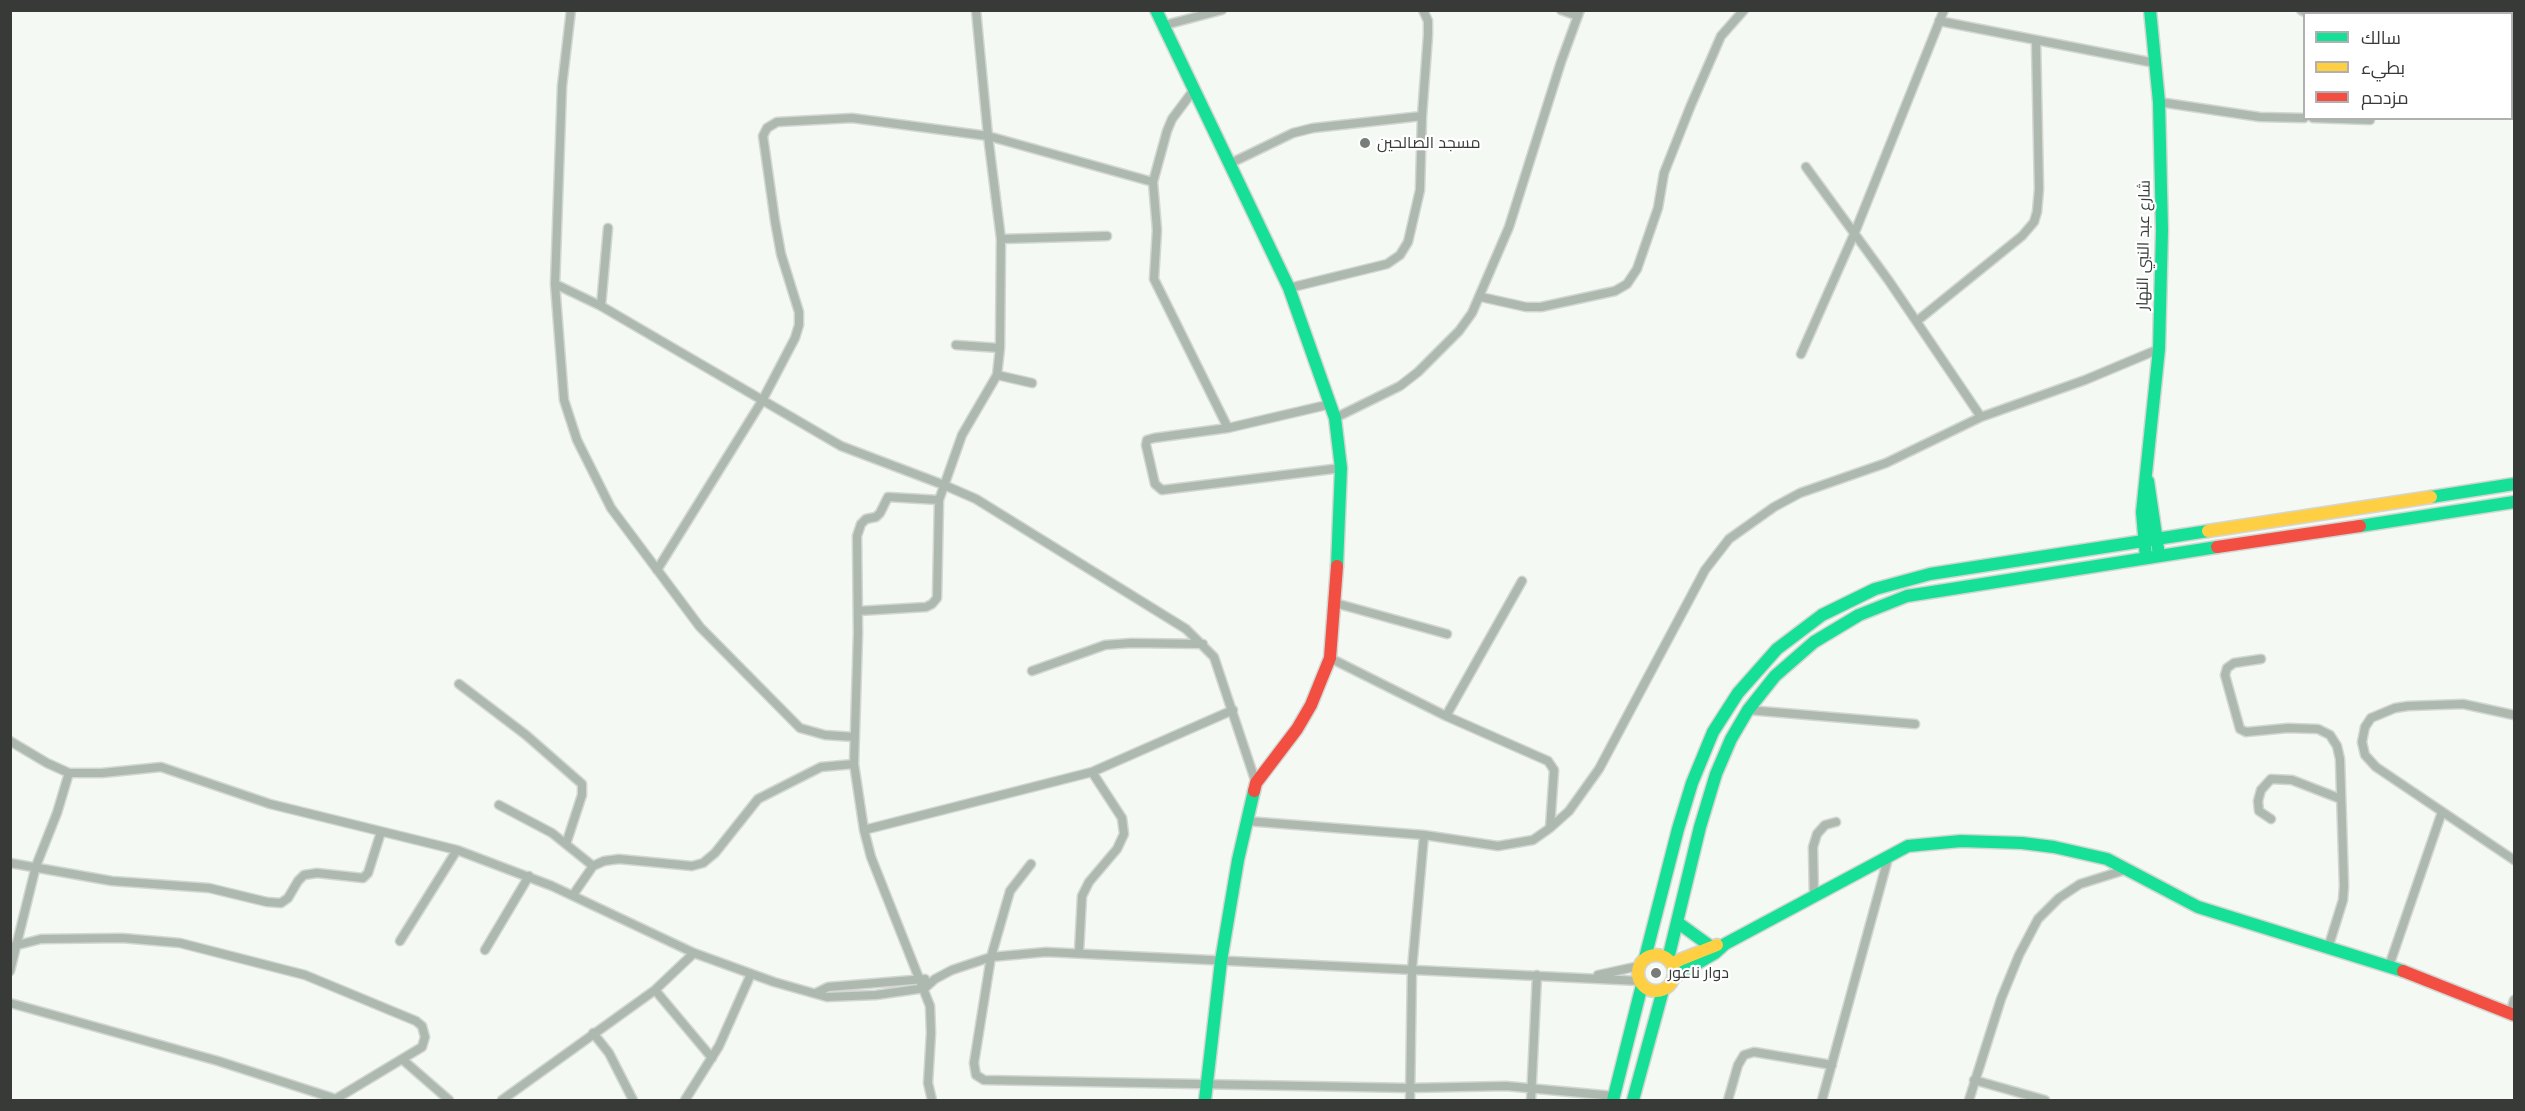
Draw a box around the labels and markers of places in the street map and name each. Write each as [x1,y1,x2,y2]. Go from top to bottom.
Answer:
place label: مسجد الصالحين [1377,133,1480,153]
marker: مسجد الصالحين [1358,136,1372,150]
place label: دوار ناعور [1668,963,1729,983]
marker: دوار ناعور [1649,966,1663,980]

